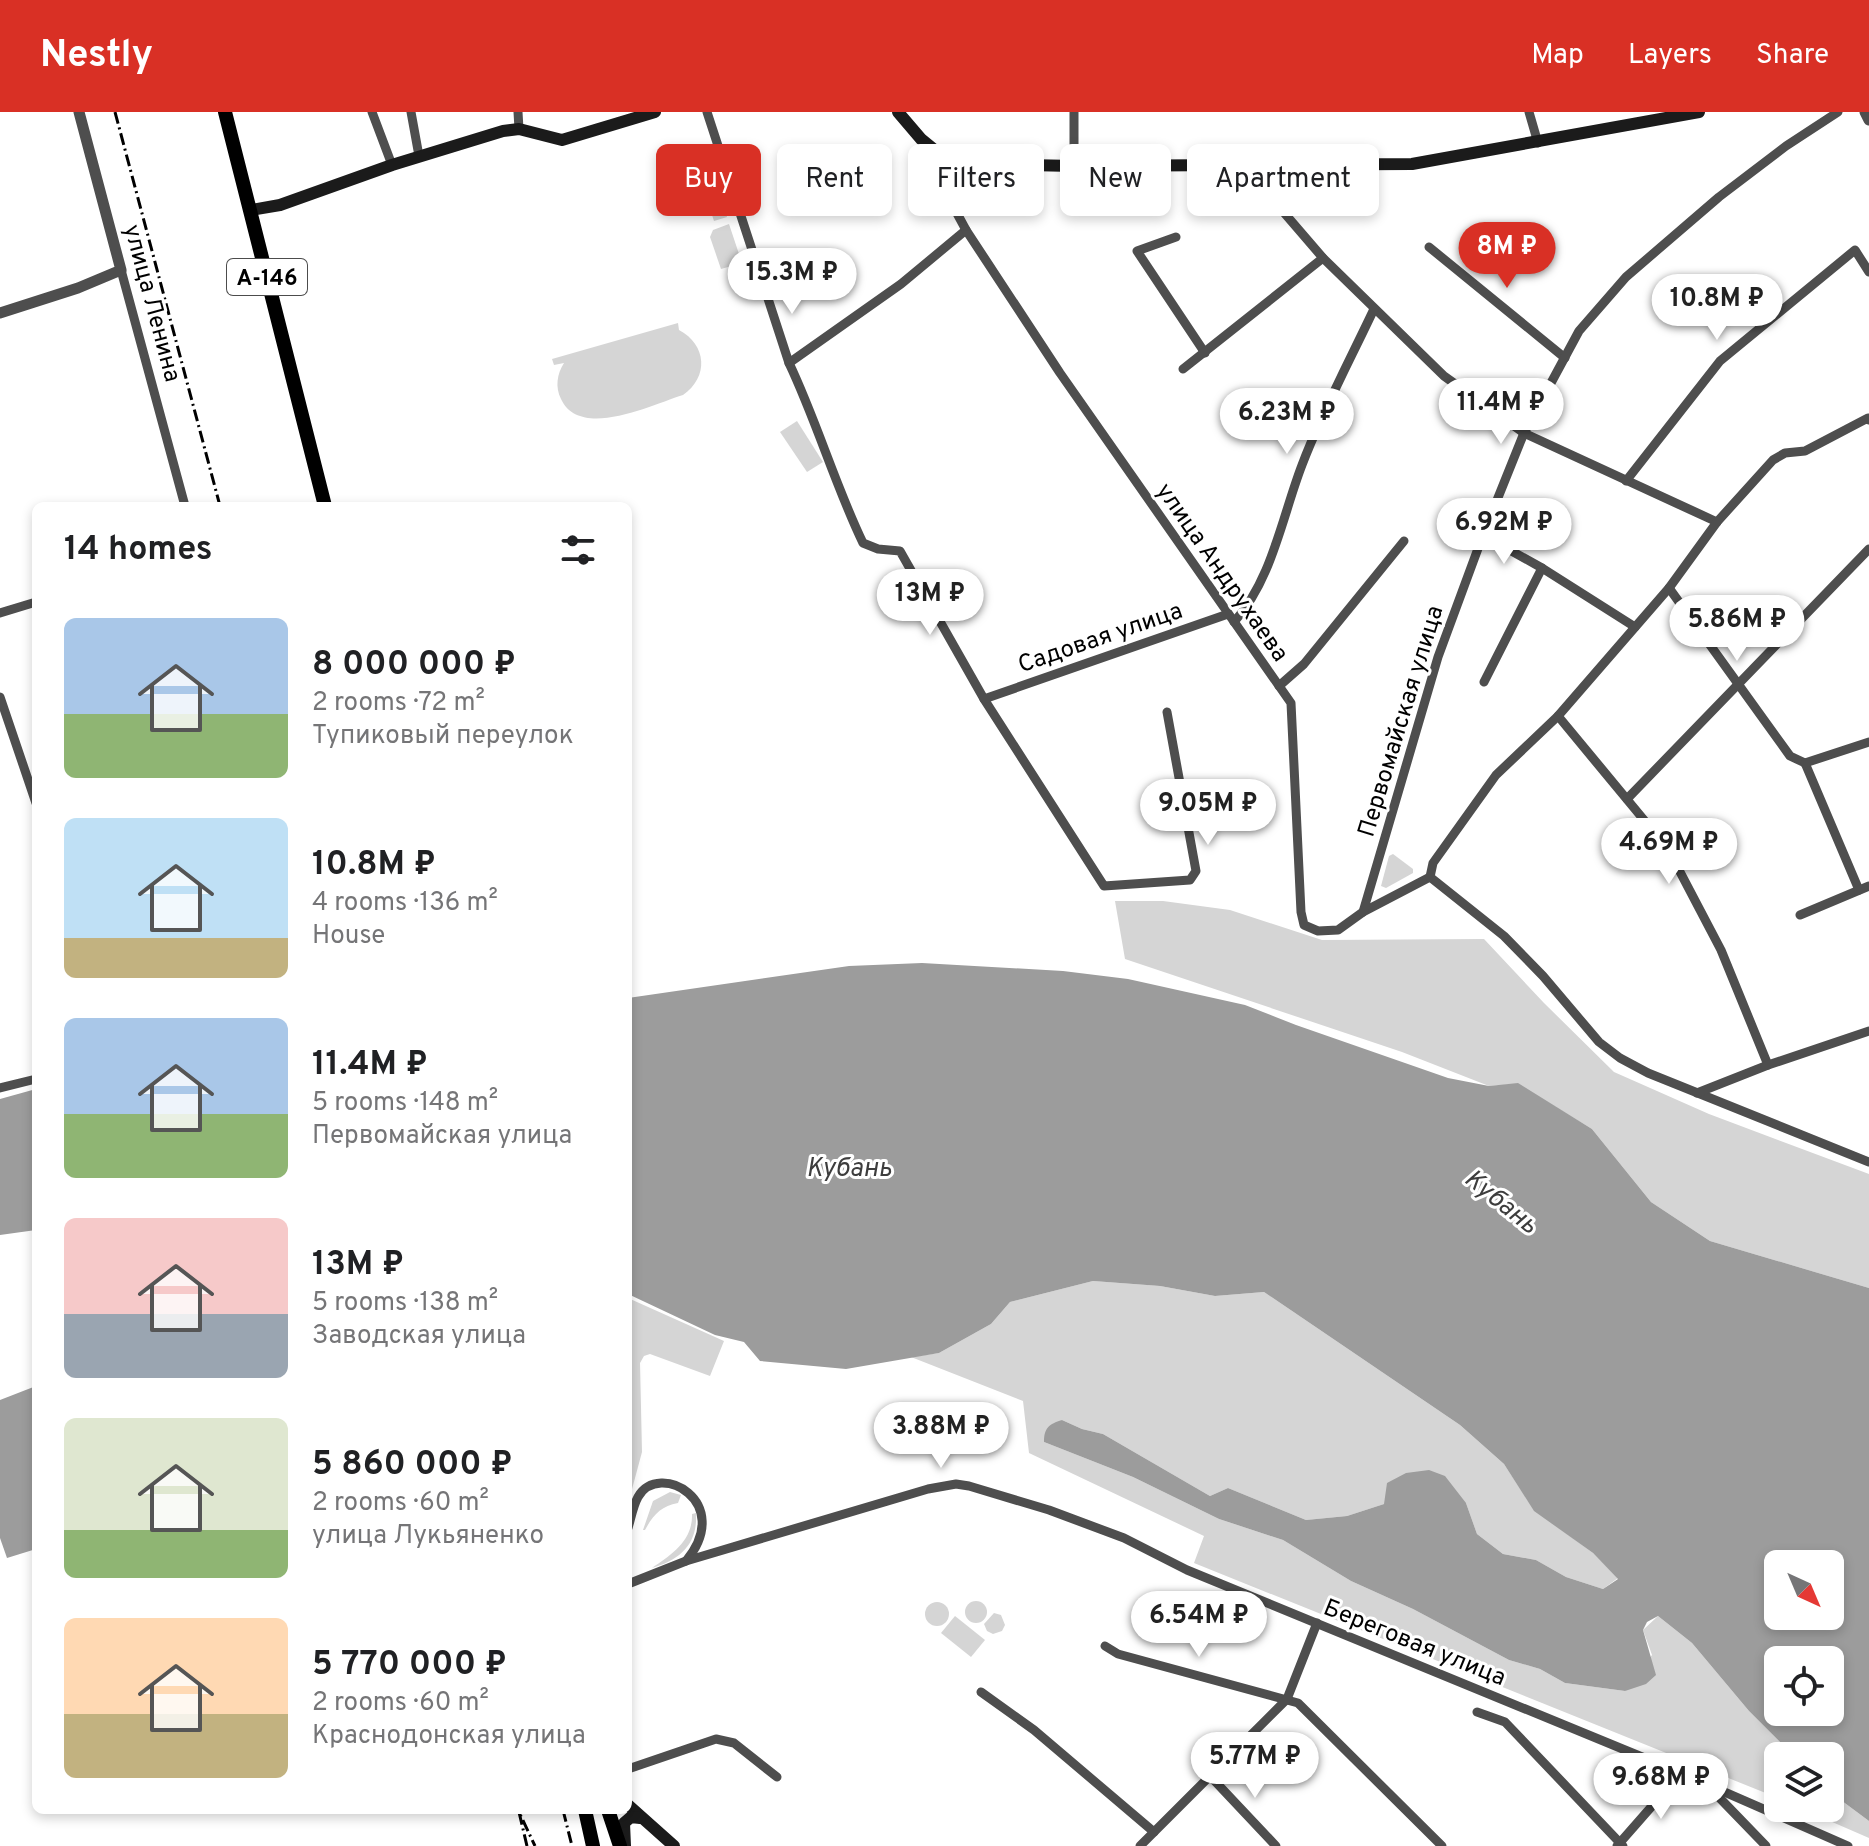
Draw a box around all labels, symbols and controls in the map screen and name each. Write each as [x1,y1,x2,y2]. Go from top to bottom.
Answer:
text: Nestly [40,32,153,81]
text: Map [1531,38,1584,74]
text: Layers [1628,38,1712,74]
text: Share [1756,38,1829,74]
chip: Buy [656,144,761,216]
chip: Rent [777,144,892,216]
chip: Filters [908,144,1044,216]
chip: New [1060,144,1171,216]
chip: Apartment [1187,144,1379,216]
street label: улица Ленина [116,221,187,386]
pin: 8M ₽ [1460,222,1554,290]
text: 8M ₽ [1477,231,1537,264]
pin: 15.3M ₽ [718,248,866,316]
text: 15.3M ₽ [746,257,838,290]
road number: А-146 [227,259,307,295]
pin: 10.8M ₽ [1643,274,1791,342]
text: 10.8M ₽ [1670,283,1764,316]
pin: 11.4M ₽ [1427,378,1575,446]
text: 11.4M ₽ [1457,387,1545,420]
pin: 6.23M ₽ [1213,388,1361,456]
text: 6.23M ₽ [1238,397,1336,430]
street label: улица Андрухаева [1148,478,1294,668]
pin: 6.92M ₽ [1430,498,1578,566]
text: 6.92M ₽ [1455,507,1553,540]
icon: filters [556,528,600,572]
text: 14 homes [64,529,213,572]
pin: 13M ₽ [874,569,986,637]
text: 13M ₽ [895,578,965,611]
pin: 5.86M ₽ [1663,595,1811,663]
street label: Садовая улица [1014,597,1187,681]
street label: Первомайская улица [1352,602,1451,841]
text: 5.86M ₽ [1687,604,1787,637]
text: 8 000 000 ₽ [312,644,516,687]
icon: home [128,650,224,746]
text: 2 rooms · 72 m² [312,687,485,720]
text: Тупиковый переулок [312,720,574,753]
pin: 9.05M ₽ [1134,779,1282,847]
text: 9.05M ₽ [1158,788,1258,821]
pin: 4.69M ₽ [1595,818,1743,886]
text: 4.69M ₽ [1619,827,1719,860]
text: 10.8M ₽ [312,844,436,887]
icon: home [128,850,224,946]
text: 4 rooms · 136 m² [312,887,498,920]
text: House [312,920,385,953]
text: 11.4M ₽ [312,1044,428,1087]
icon: home [128,1050,224,1146]
text: 5 rooms · 148 m² [312,1087,498,1120]
text: Первомайская улица [312,1120,572,1153]
water label: Кубань [806,1153,892,1186]
water label: Кубань [1457,1163,1544,1243]
text: 13M ₽ [312,1244,404,1287]
icon: home [128,1250,224,1346]
text: 5 rooms · 138 m² [312,1287,498,1320]
text: Заводская улица [312,1320,526,1353]
pin: 3.88M ₽ [867,1402,1015,1470]
text: 3.88M ₽ [892,1411,990,1444]
text: 5 860 000 ₽ [312,1444,513,1487]
icon: home [128,1450,224,1546]
text: 2 rooms · 60 m² [312,1487,489,1520]
text: улица Лукьяненко [312,1520,544,1553]
north arrow [1764,1550,1844,1630]
map controls [1764,1550,1844,1822]
pin: 6.54M ₽ [1125,1591,1273,1659]
street label: Береговая улица [1319,1594,1510,1694]
text: 6.54M ₽ [1149,1600,1249,1633]
text: 5 770 000 ₽ [312,1644,507,1687]
button: locate [1764,1646,1844,1726]
icon: home [128,1650,224,1746]
text: 2 rooms · 60 m² [312,1687,489,1720]
text: Краснодонская улица [312,1720,586,1753]
pin: 5.77M ₽ [1181,1732,1329,1800]
text: 5.77M ₽ [1209,1741,1301,1774]
button: layers [1764,1742,1844,1822]
pin: 9.68M ₽ [1587,1753,1735,1821]
text: 9.68M ₽ [1611,1762,1711,1795]

